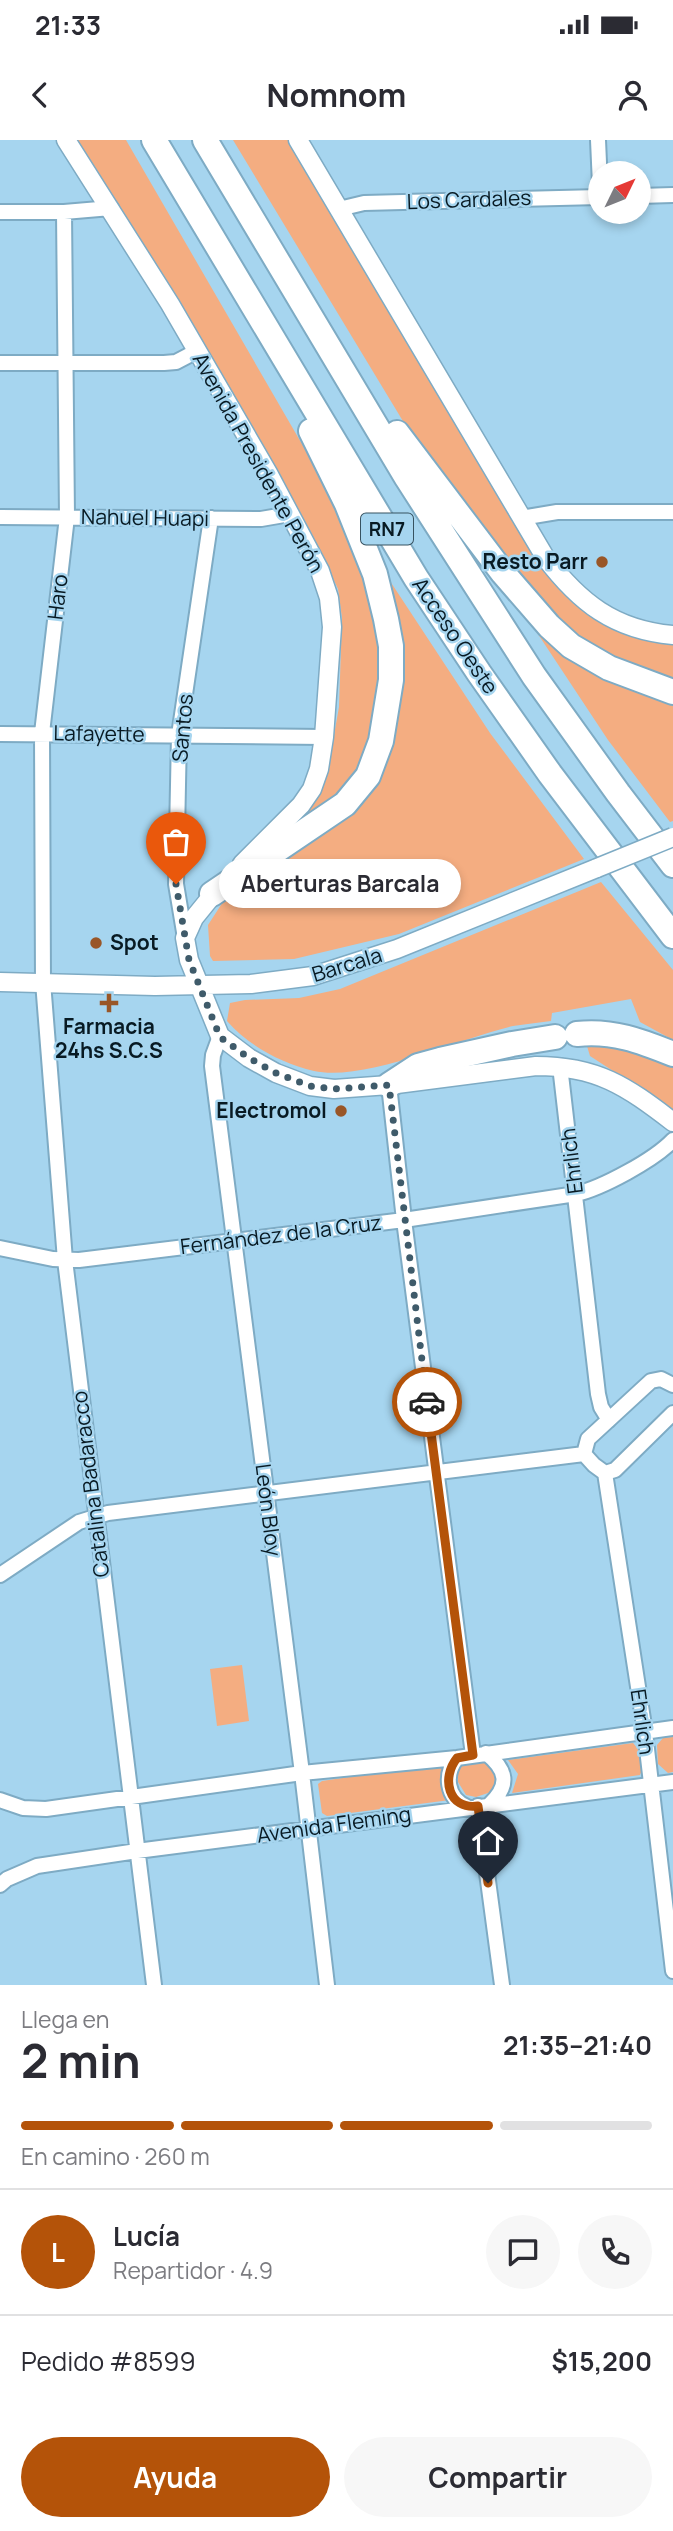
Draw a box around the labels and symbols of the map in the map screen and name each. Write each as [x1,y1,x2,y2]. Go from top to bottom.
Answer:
north arrow [588,161,651,224]
street label: Los Cardales [406,183,532,215]
street label: Avenida Presidente Perón [187,348,331,577]
street label: Nahuel Huapi [81,502,209,532]
road number: RN7 [361,514,413,544]
place label: Resto Parr [482,547,588,575]
marker: Resto Parr [594,554,610,570]
street label: Haro [40,572,74,621]
street label: Acceso Oeste [407,572,505,699]
street label: Santos [165,693,199,763]
street label: Lafayette [53,718,145,748]
pin [146,812,206,884]
callout: Aberturas Barcala [218,860,460,908]
place label: Spot [110,928,159,956]
marker: Spot [88,935,104,951]
street label: Barcala [308,940,385,988]
marker: Farmacia 24hs S.C.S [101,995,117,1011]
place label: Farmacia 24hs S.C.S [55,1012,163,1064]
place label: Electromol [216,1096,327,1124]
marker: Electromol [333,1103,349,1119]
street label: Ehrlich [553,1127,589,1196]
street label: Fernández de la Cruz [179,1208,383,1260]
courier [392,1367,462,1437]
street label: Catalina Badaracco [65,1389,115,1579]
street label: León Bloy [249,1462,289,1558]
street label: Ehrlich [625,1687,661,1756]
street label: Avenida Fleming [255,1799,413,1849]
pin [458,1811,518,1883]

